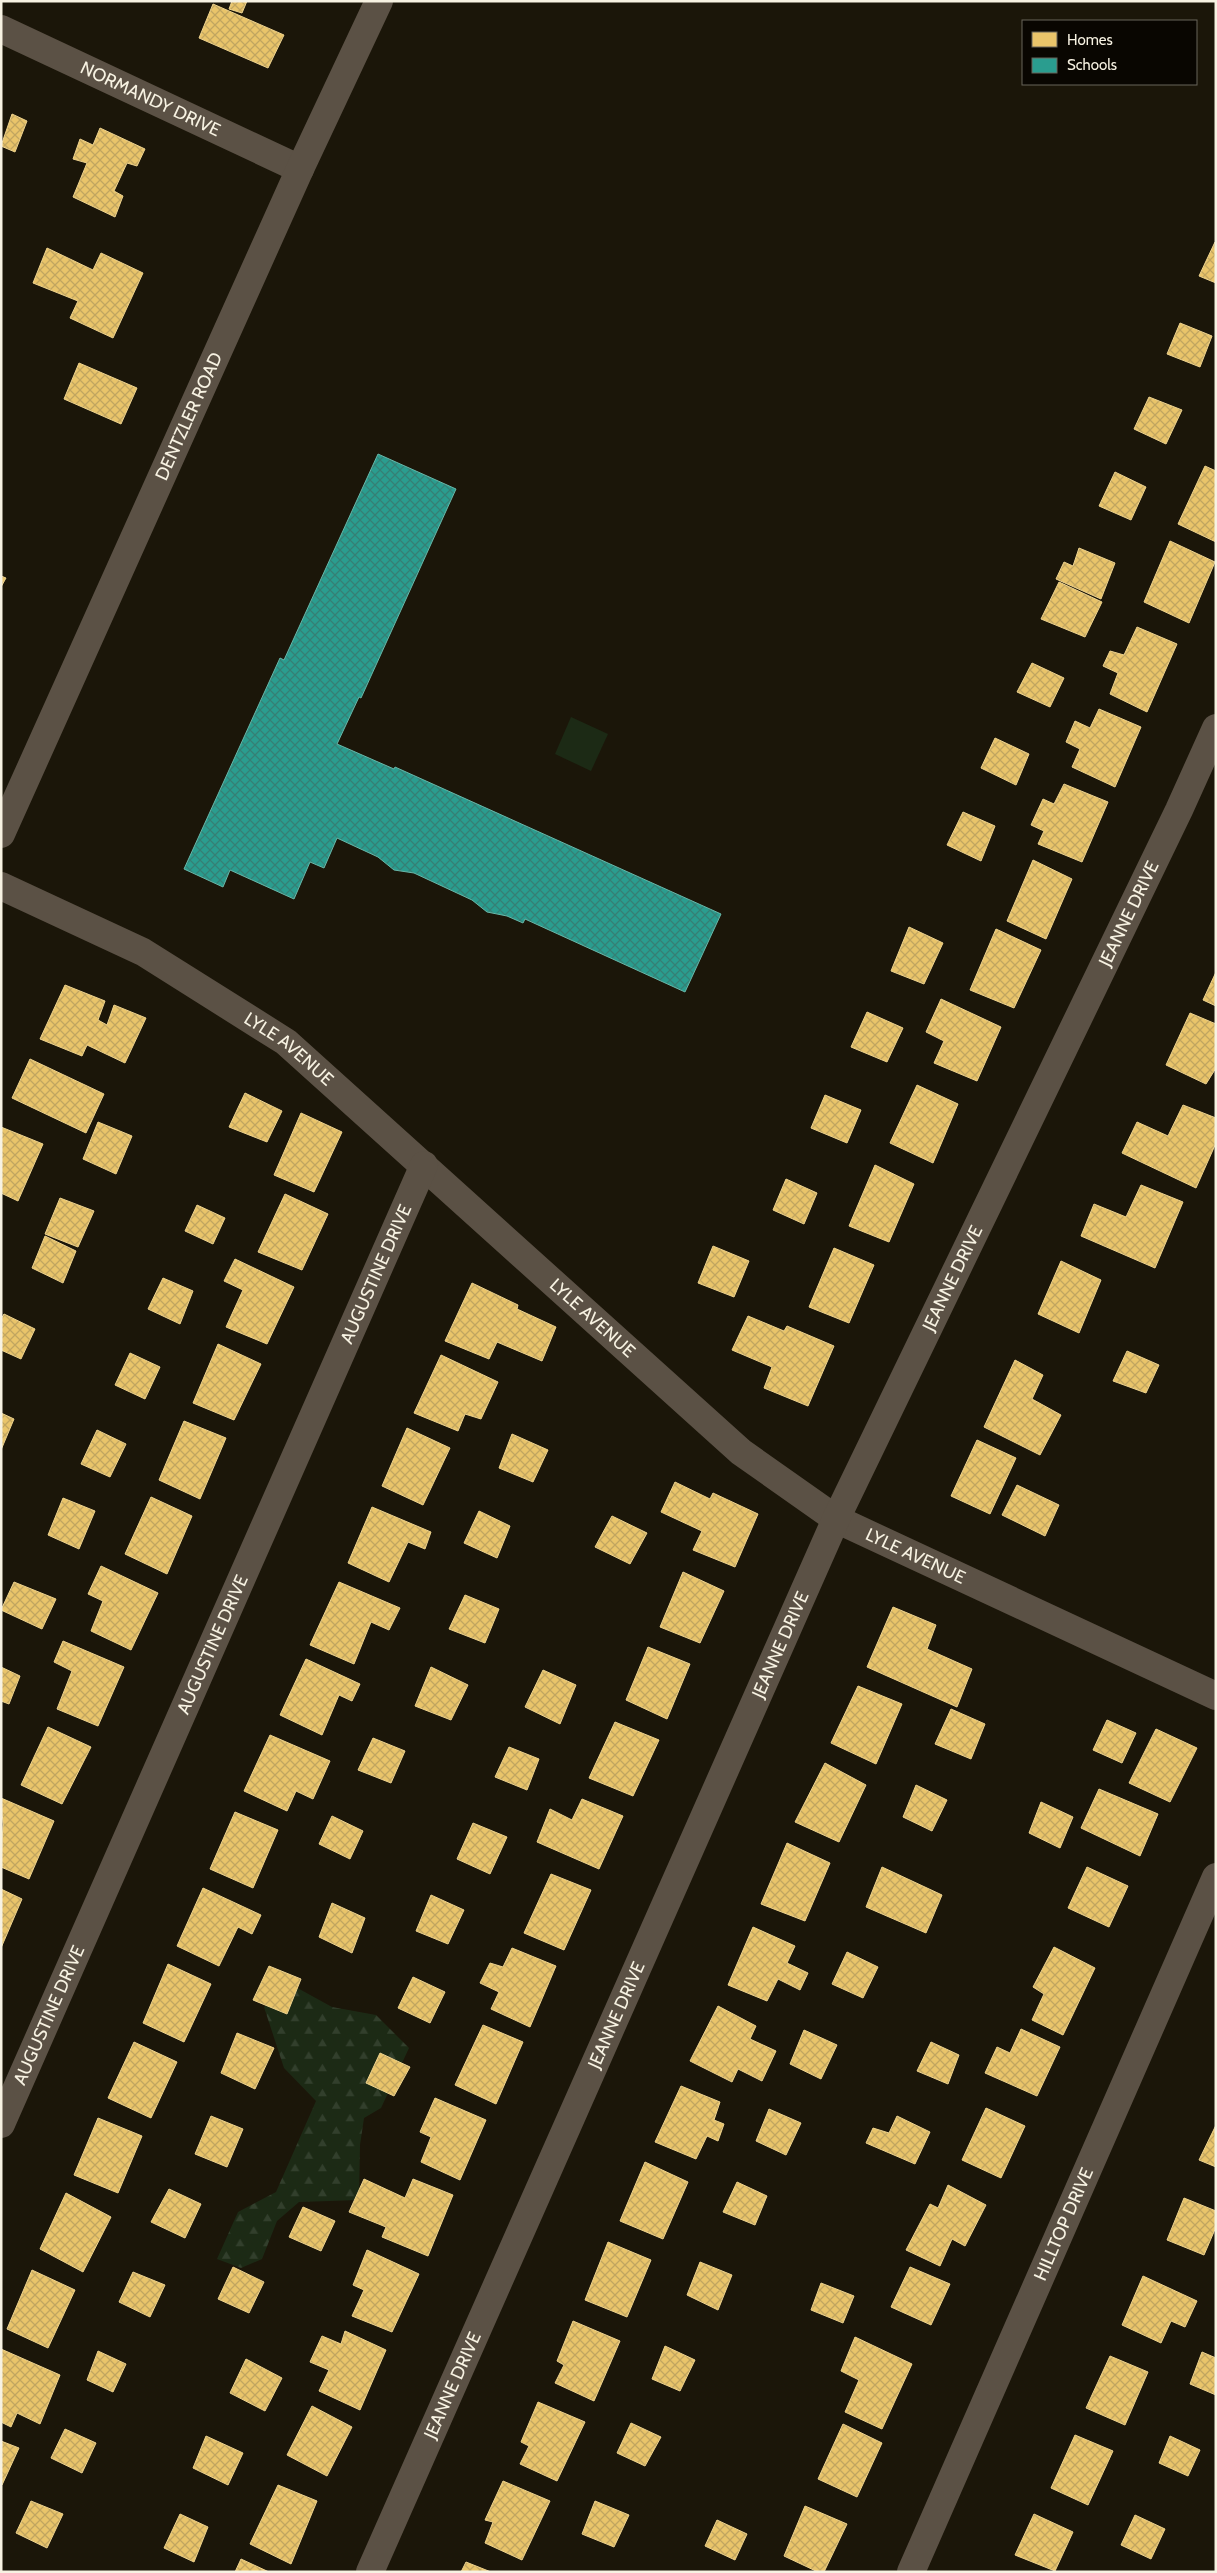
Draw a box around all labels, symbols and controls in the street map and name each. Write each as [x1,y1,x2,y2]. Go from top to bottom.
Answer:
legend [1022,20,1197,85]
text: Homes [1067,31,1113,49]
text: Schools [1067,56,1117,74]
street label: NORMANDY DRIVE [77,57,224,141]
street label: DENTZLER ROAD [151,349,227,484]
street label: JEANNE DRIVE [1094,857,1164,971]
street label: LYLE AVENUE [240,1008,338,1090]
street label: AUGUSTINE DRIVE [336,1201,416,1347]
street label: JEANNE DRIVE [917,1222,987,1335]
street label: LYLE AVENUE [545,1274,640,1362]
street label: LYLE AVENUE [862,1523,969,1589]
street label: AUGUSTINE DRIVE [172,1571,253,1718]
street label: JEANNE DRIVE [747,1588,814,1703]
street label: AUGUSTINE DRIVE [9,1942,89,2088]
street label: JEANNE DRIVE [583,1958,650,2073]
street label: HILLTOP DRIVE [1029,2164,1098,2284]
street label: JEANNE DRIVE [419,2329,486,2443]

